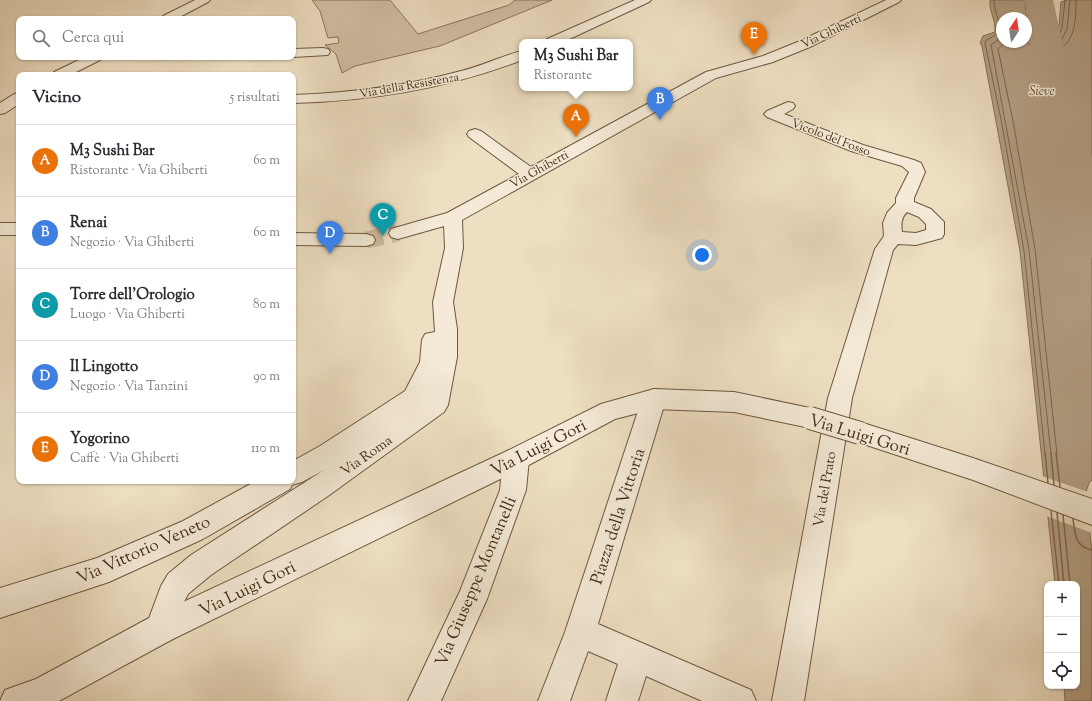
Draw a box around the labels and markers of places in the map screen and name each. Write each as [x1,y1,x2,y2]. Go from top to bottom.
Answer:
pin: E [741,22,767,55]
pin: B [647,87,673,120]
pin: A [563,104,589,137]
pin: C [370,203,396,236]
pin: D [317,221,343,254]

